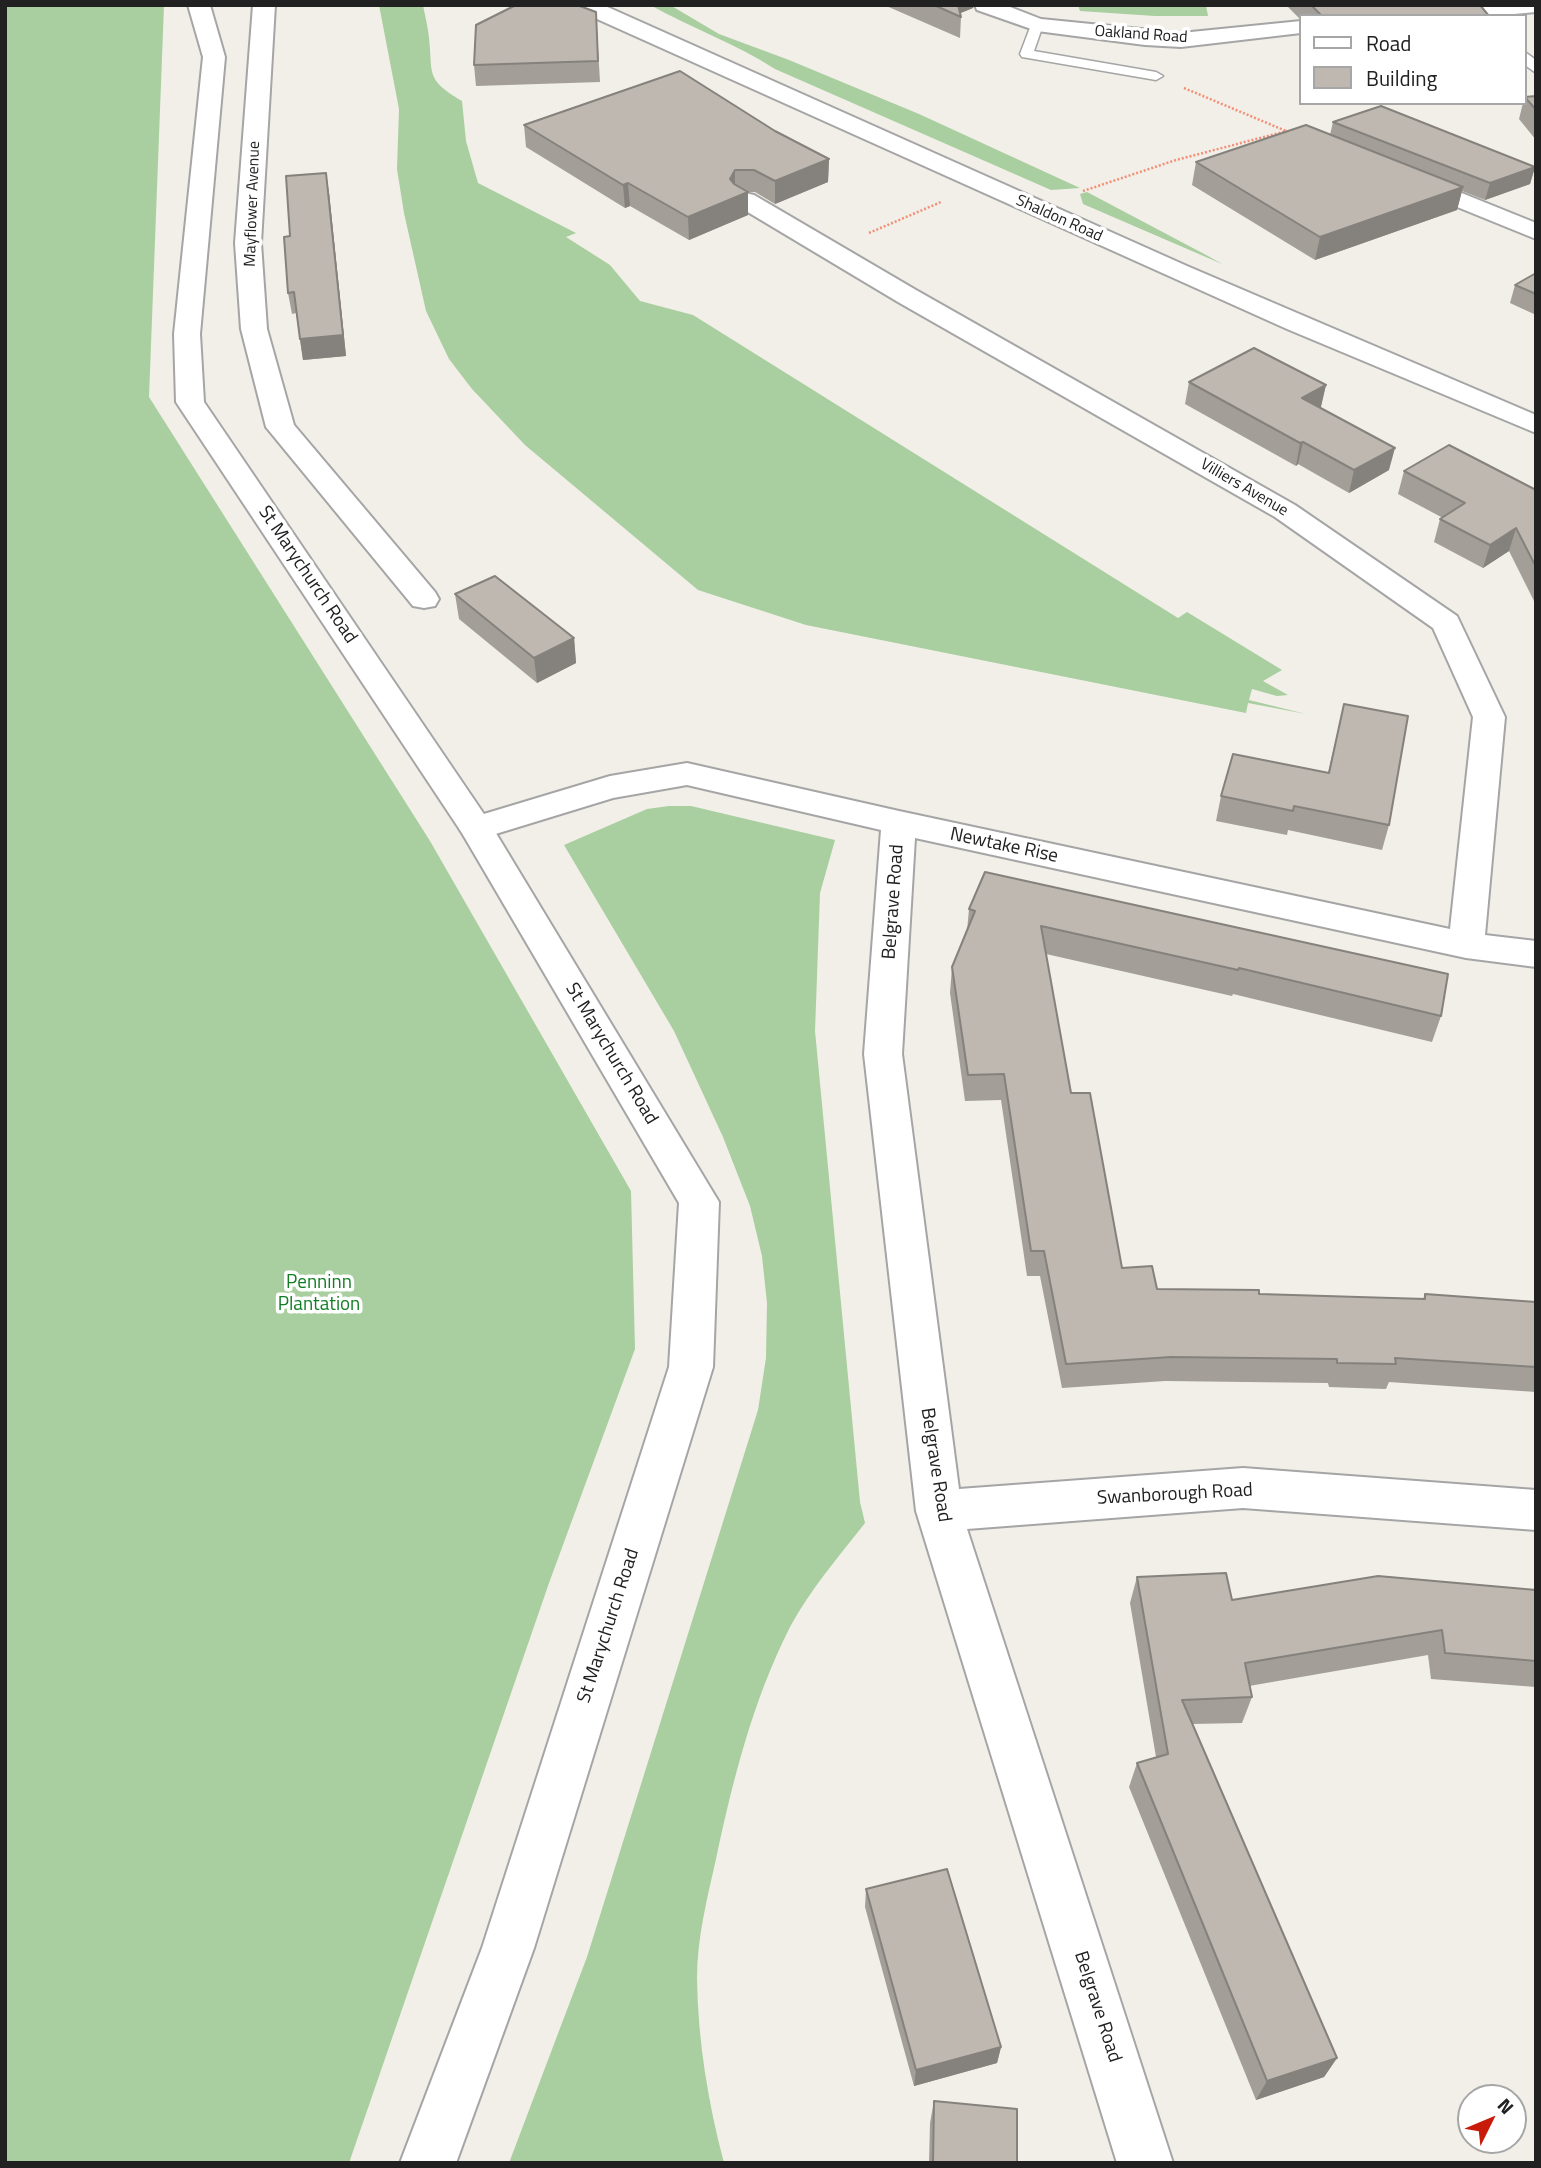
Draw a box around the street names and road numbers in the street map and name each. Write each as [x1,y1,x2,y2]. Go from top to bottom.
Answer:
street label: Oakland Road [1094,22,1188,48]
street label: Mayflower Avenue [241,141,265,267]
street label: Shaldon Road [1013,191,1105,247]
street label: Villiers Avenue [1197,455,1291,521]
street label: St Marychurch Road [253,502,361,648]
street label: Newtake Rise [948,823,1060,869]
street label: Belgrave Road [879,844,909,960]
street label: St Marychurch Road [560,979,662,1129]
street label: Belgrave Road [915,1406,955,1524]
street label: Swanborough Road [1096,1480,1254,1510]
street label: St Marychurch Road [573,1546,645,1706]
street label: Belgrave Road [1068,1949,1126,2065]

